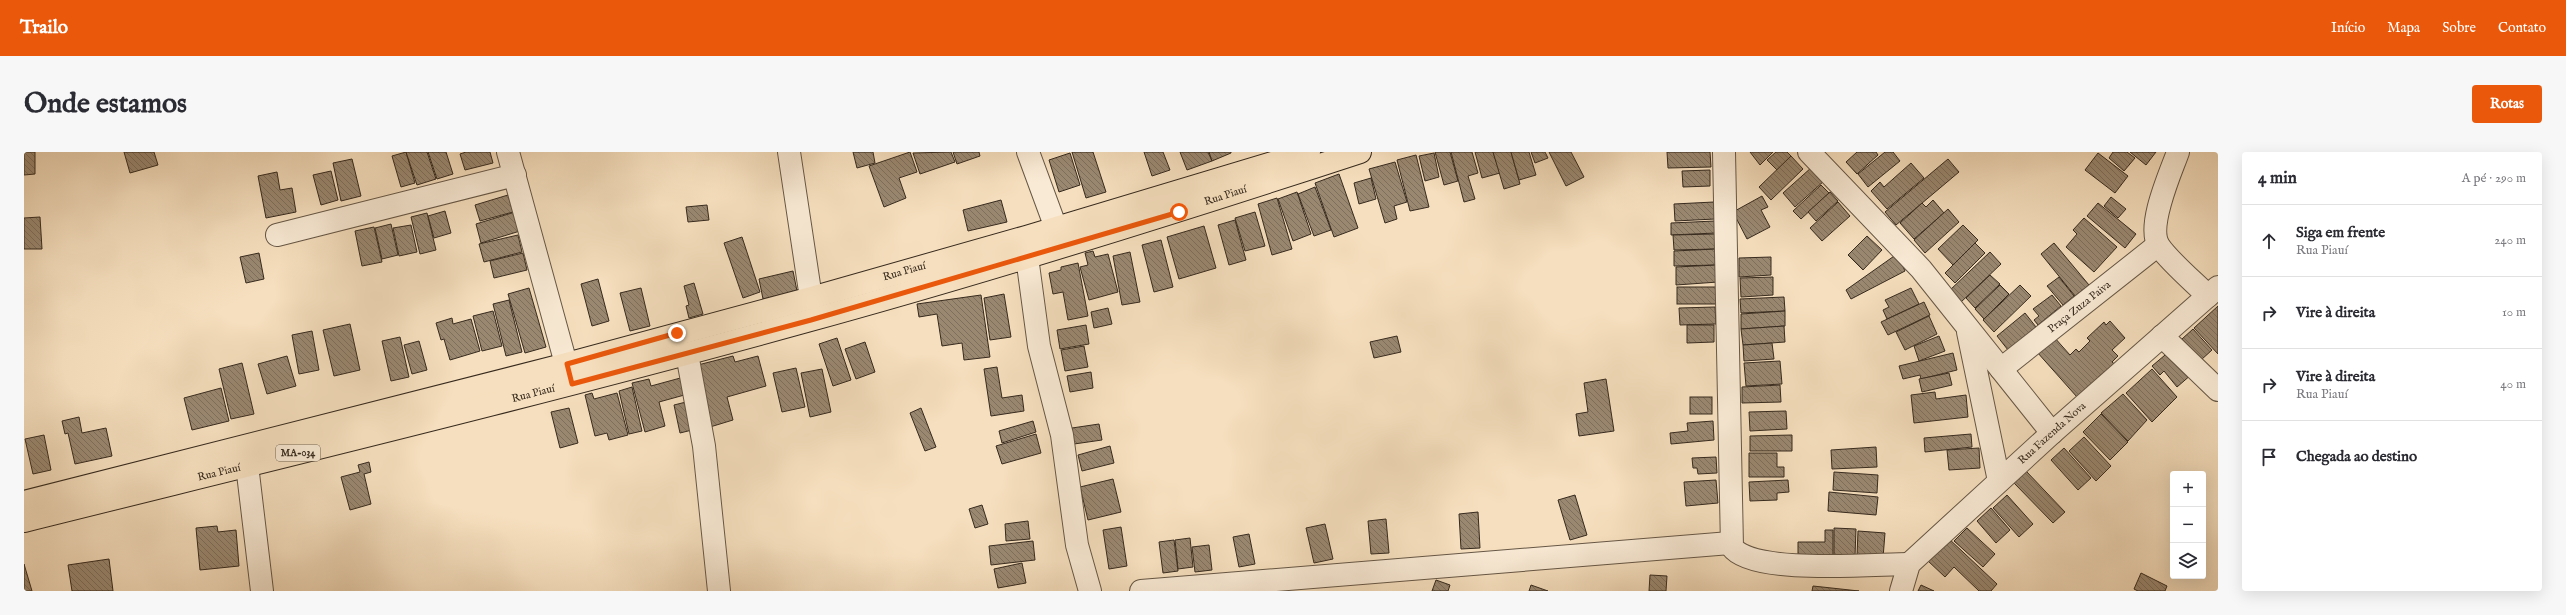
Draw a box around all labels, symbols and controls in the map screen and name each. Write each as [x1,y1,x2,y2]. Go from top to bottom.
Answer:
text: Trailo [20,16,68,40]
text: Início [2331,19,2365,37]
text: Mapa [2387,19,2420,37]
text: Sobre [2442,19,2476,37]
text: Contato [2498,19,2546,37]
button: Rotas [2472,85,2542,123]
text: Onde estamos [24,87,187,122]
text: 4 min [2258,168,2297,189]
text: A pé · 290 m [2462,170,2526,187]
street label: Rua Piauí [1202,182,1250,209]
route start [1170,203,1188,221]
text: Siga em frente [2296,223,2385,242]
icon: ahead [2258,230,2280,252]
text: 240 m [2494,232,2526,249]
text: Rua Piauí [2296,242,2348,259]
street label: Rua Piauí [881,259,928,284]
street label: Praça Zuza Paiva [2045,278,2114,336]
icon: right [2258,302,2280,324]
text: Vire à direita [2296,303,2375,322]
text: 10 m [2502,304,2526,321]
route end [668,324,686,342]
text: Vire à direita [2296,367,2375,386]
icon: right [2258,374,2280,396]
text: 40 m [2500,376,2526,393]
street label: Rua Piauí [510,381,557,406]
text: Rua Piauí [2296,386,2348,403]
street label: Rua Fazenda Nova [2015,399,2089,467]
road number: MA-034 [276,445,320,461]
icon: arrive [2258,446,2280,468]
text: Chegada ao destino [2296,447,2417,466]
street label: Rua Piauí [196,460,243,485]
map controls [2170,471,2206,579]
button: + [2170,471,2206,507]
button: − [2170,507,2206,543]
button: layers [2170,543,2206,579]

